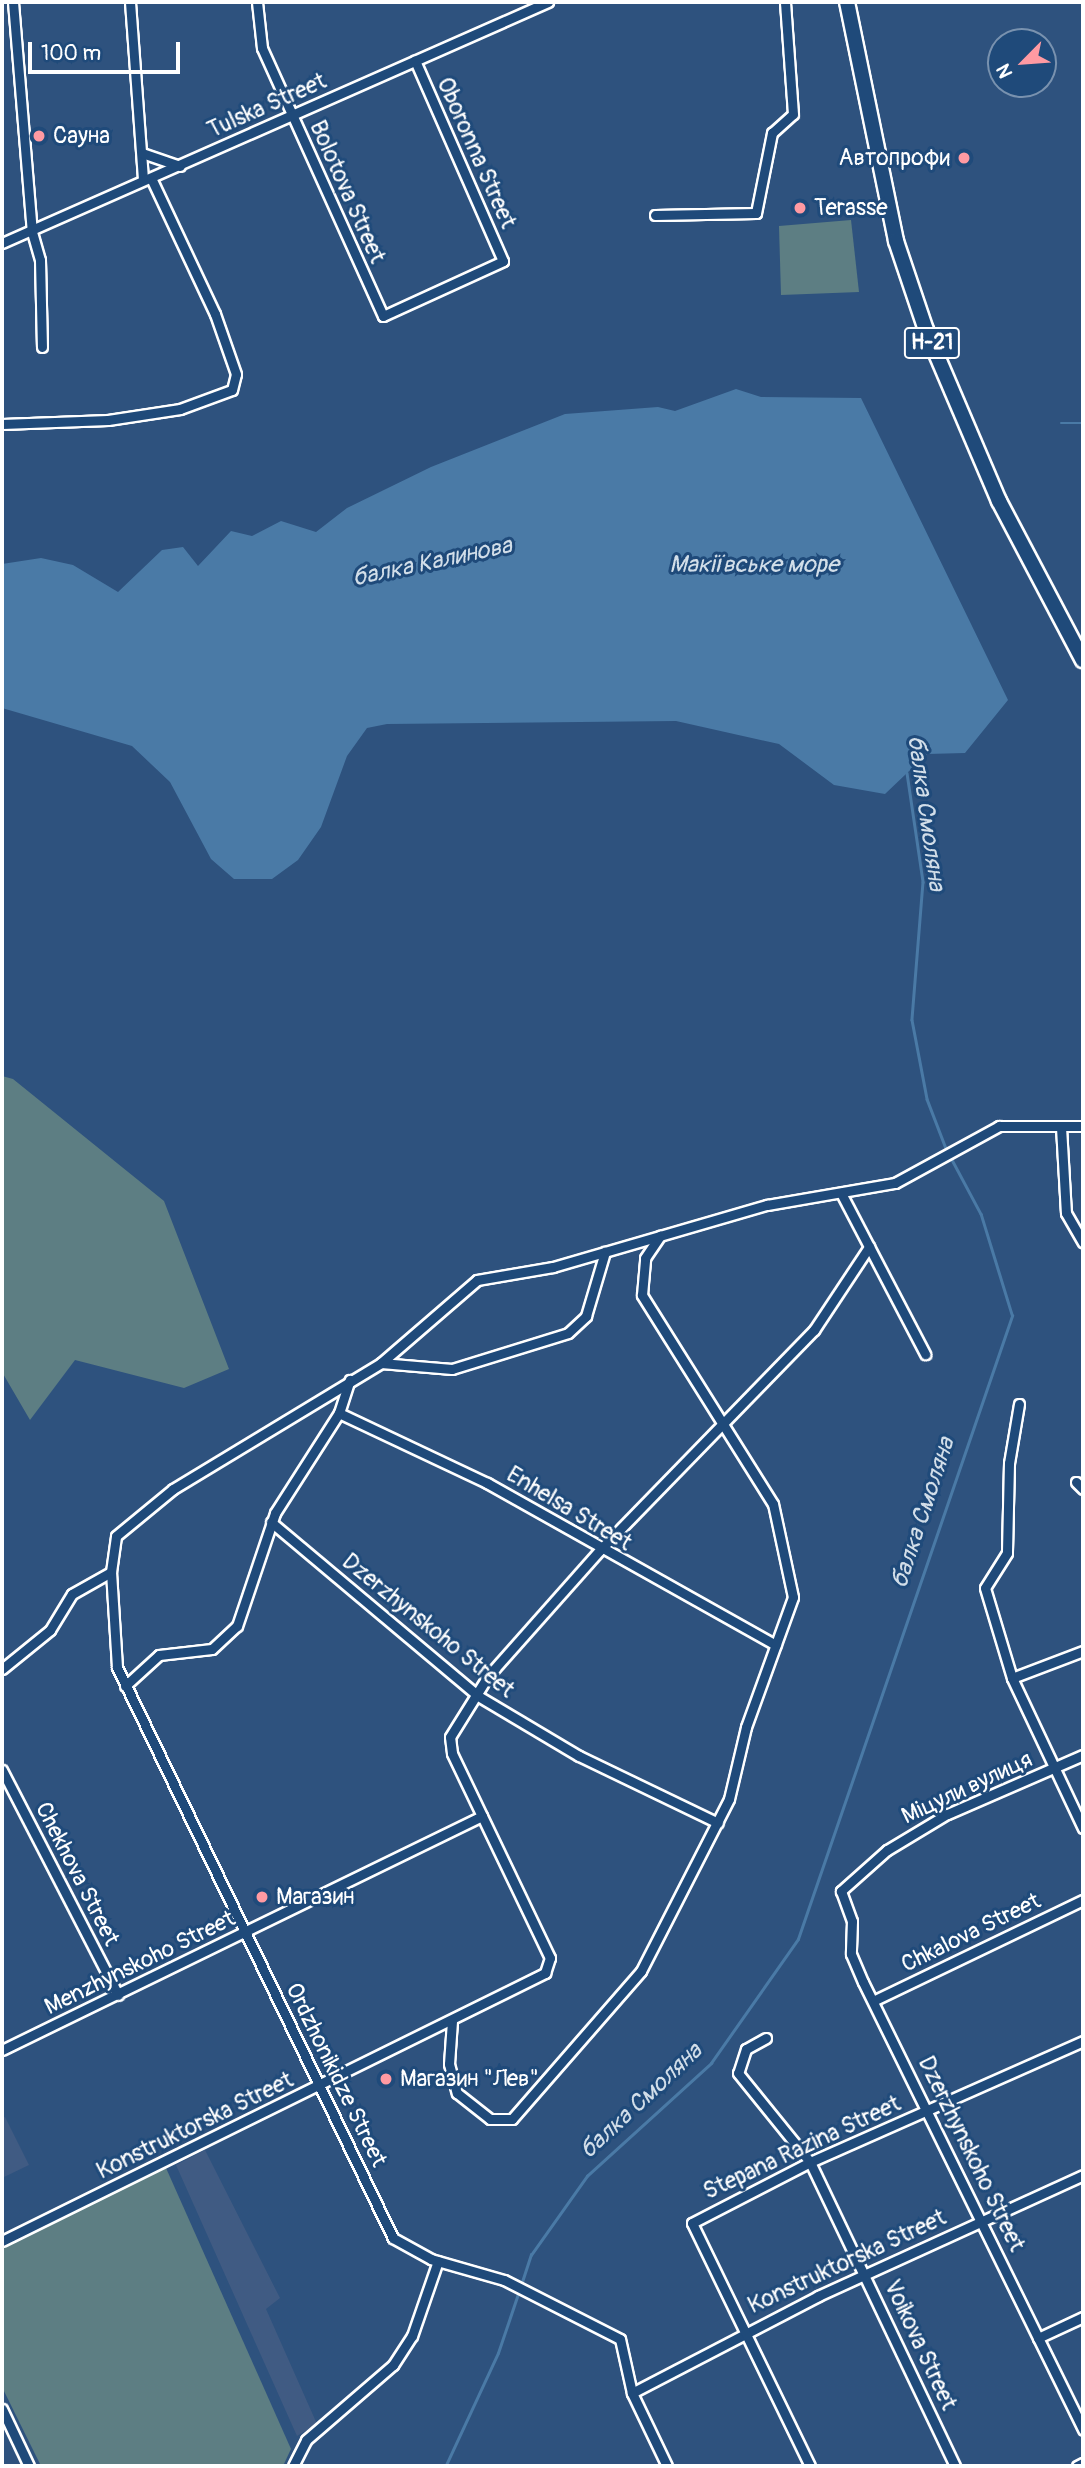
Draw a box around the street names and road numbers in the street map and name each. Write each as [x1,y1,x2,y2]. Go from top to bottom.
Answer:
street label: Tulska Street [203,68,331,144]
street label: Oboronna Street [430,73,522,233]
street label: Bolotova Street [303,116,391,268]
road number: Н-21 [902,326,962,360]
street label: Enhelsa Street [501,1461,637,1557]
street label: Dzerzhynskoho Street [336,1548,520,1704]
street label: Міцули вулиця [897,1746,1037,1830]
street label: Chekhova Street [29,1798,125,1950]
street label: Chkalova Street [897,1887,1045,1979]
street label: Menzhynskoho Street [40,1905,240,2021]
street label: Ordzhonikidze Street [279,1978,393,2172]
street label: Dzerzhynskoho Street [912,2052,1030,2256]
street label: Konstruktorska Street [92,2066,298,2186]
street label: Stepana Razina Street [699,2090,905,2206]
street label: Konstruktorska Street [744,2204,950,2320]
street label: Voikova Street [878,2275,962,2415]

